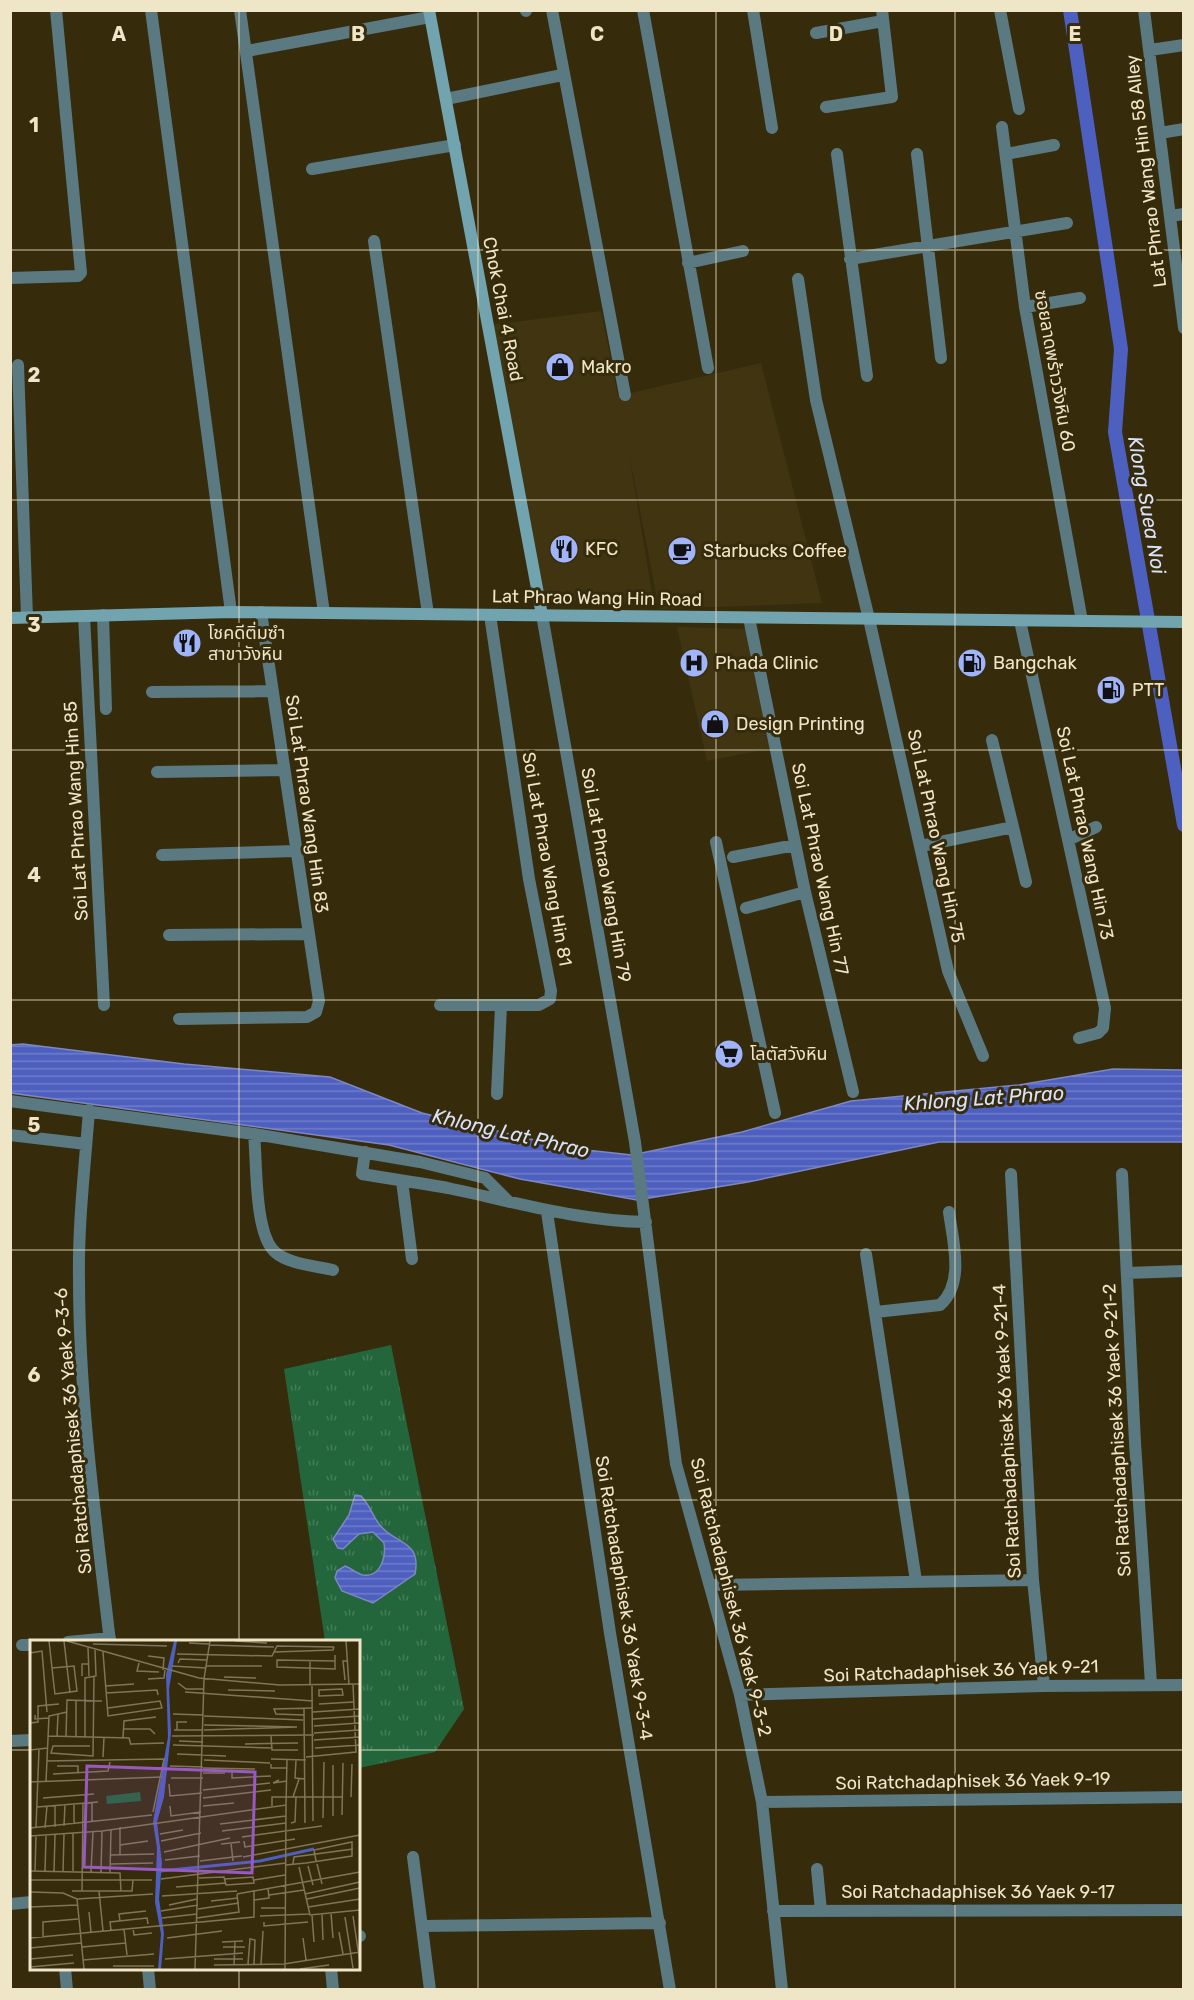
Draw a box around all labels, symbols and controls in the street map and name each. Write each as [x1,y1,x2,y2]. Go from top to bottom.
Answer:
text: A [112,22,127,46]
text: B [351,22,365,46]
text: C [590,22,604,46]
text: D [829,22,843,46]
text: E [1069,22,1081,46]
street label: Lat Phrao Wang Hin 58 Alley [1121,53,1171,289]
text: 1 [29,113,39,137]
street label: Chok Chai 4 Road [478,235,528,383]
street label: ซอยลาดพร้าววังหิน 60 [1030,288,1080,454]
shop icon: Makro [544,351,576,383]
place label: Makro [581,356,632,378]
text: 2 [28,363,41,387]
water label: Klong Suea Noi [1123,434,1171,577]
restaurant icon: KFC [548,533,580,565]
cafe icon: Starbucks Coffee [666,535,698,567]
place label: KFC [585,538,618,560]
place label: Starbucks Coffee [703,540,847,562]
street label: Lat Phrao Wang Hin Road [492,585,702,611]
text: 3 [27,613,41,637]
place label: โชคดีติ่มซำ สาขาวังหิน [208,621,285,665]
restaurant icon: โชคดีติ่มซำ สาขาวังหิน [171,627,203,659]
hospital icon: Phada Clinic [678,647,710,679]
fuel station icon: Bangchak [956,647,988,679]
place label: Phada Clinic [715,652,818,674]
place label: Bangchak [993,652,1077,674]
fuel station icon: PTT [1095,674,1127,706]
place label: PTT [1132,679,1164,701]
street label: Soi Lat Phrao Wang Hin 83 [281,693,333,915]
street label: Soi Lat Phrao Wang Hin 85 [59,701,93,921]
shop icon: Design Printing [699,708,731,740]
place label: Design Printing [736,713,865,735]
street label: Soi Lat Phrao Wang Hin 73 [1052,724,1118,942]
street label: Soi Lat Phrao Wang Hin 75 [903,727,969,945]
street label: Soi Lat Phrao Wang Hin 81 [517,750,577,968]
street label: Soi Lat Phrao Wang Hin 77 [787,761,853,977]
street label: Soi Lat Phrao Wang Hin 79 [576,766,636,984]
text: 4 [27,863,41,887]
supermarket icon: โลตัสวังหิน [713,1038,745,1070]
place label: โลตัสวังหิน [750,1043,828,1065]
water label: Khlong Lat Phrao [903,1080,1065,1116]
water label: Khlong Lat Phrao [430,1103,592,1163]
text: 5 [28,1113,41,1137]
street label: Soi Ratchadaphisek 36 Yaek 9-21-4 [988,1283,1026,1579]
street label: Soi Ratchadaphisek 36 Yaek 9-21-2 [1098,1283,1136,1577]
street label: Soi Ratchadaphisek 36 Yaek 9-3-6 [50,1287,96,1575]
text: 6 [27,1363,41,1387]
street label: Soi Ratchadaphisek 36 Yaek 9-3-4 [591,1454,657,1742]
street label: Soi Ratchadaphisek 36 Yaek 9-3-2 [686,1455,776,1739]
inset map [30,1640,360,1970]
street label: Soi Ratchadaphisek 36 Yaek 9-21 [823,1655,1099,1687]
street label: Soi Ratchadaphisek 36 Yaek 9-19 [835,1768,1111,1794]
street label: Soi Ratchadaphisek 36 Yaek 9-17 [841,1881,1115,1903]

